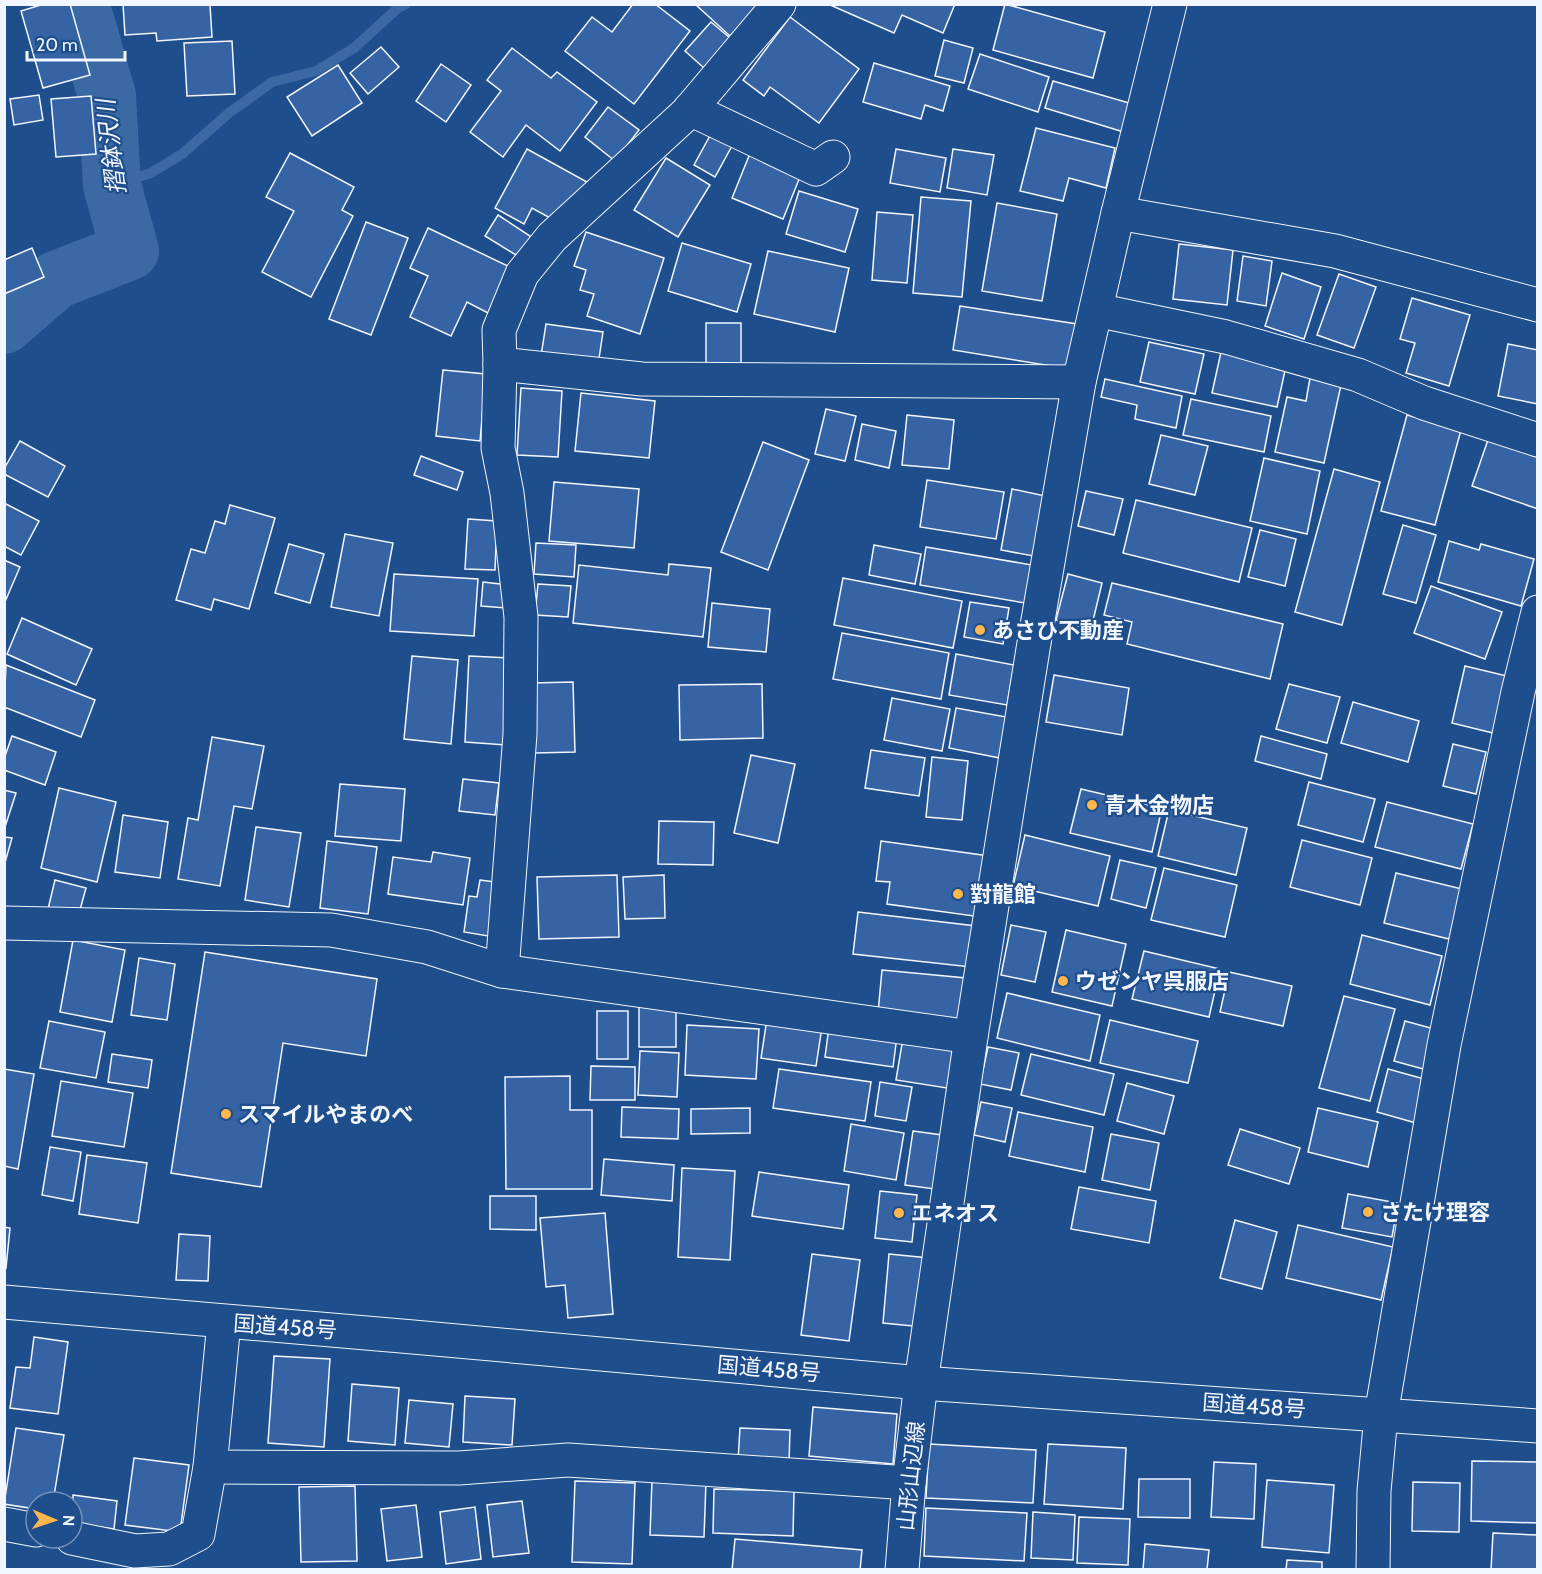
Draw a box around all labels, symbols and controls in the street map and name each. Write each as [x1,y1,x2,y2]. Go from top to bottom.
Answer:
scale bar [27,24,124,62]
text: 20 m [36,34,78,56]
water label: 摺鉢沢川 [90,95,131,196]
place label: あさひ不動産 [992,617,1124,644]
marker: あさひ不動産 [973,623,987,637]
place label: 青木金物店 [1104,792,1214,819]
marker: 青木金物店 [1085,798,1099,812]
place label: 對龍館 [970,881,1036,908]
marker: 對龍館 [951,887,965,901]
place label: ウゼンヤ呉服店 [1075,968,1229,995]
marker: ウゼンヤ呉服店 [1056,974,1070,988]
place label: スマイルやまのべ [238,1101,413,1128]
marker: スマイルやまのべ [219,1107,233,1121]
place label: さたけ理容 [1380,1199,1490,1226]
place label: エネオス [911,1200,999,1227]
marker: さたけ理容 [1361,1205,1375,1219]
marker: エネオス [892,1206,906,1220]
street label: 国道458号 [232,1310,338,1344]
street label: 国道458号 [716,1351,822,1387]
street label: 国道458号 [1201,1389,1307,1423]
street label: 山形山辺線 [892,1420,930,1532]
north arrow [24,1490,84,1550]
text: N [59,1515,78,1526]

